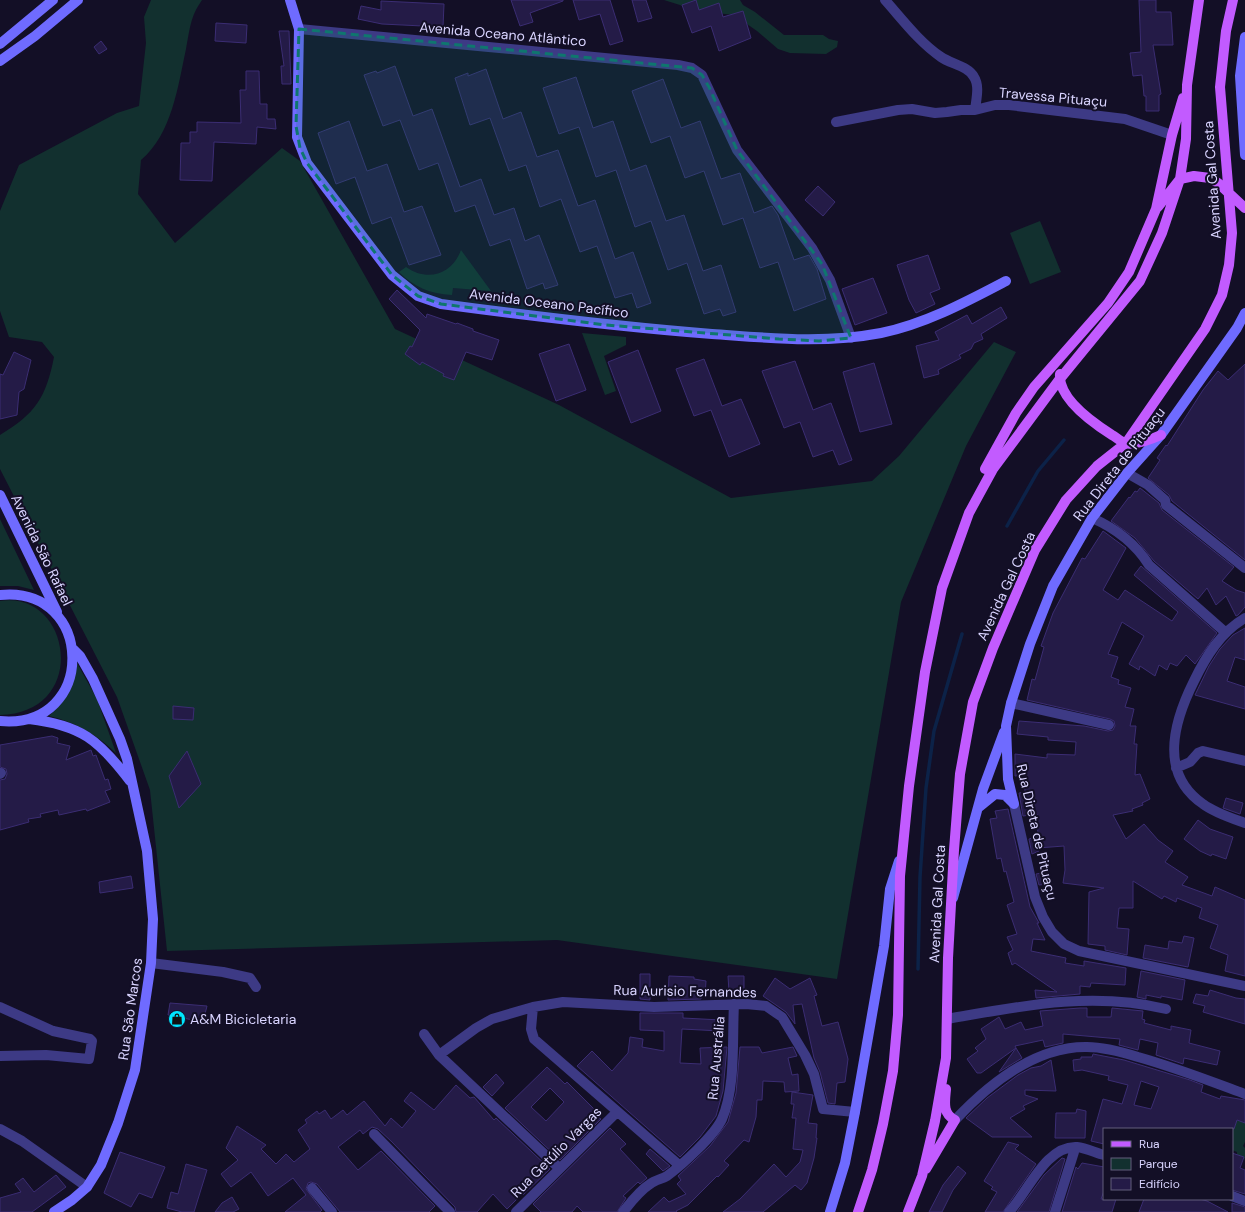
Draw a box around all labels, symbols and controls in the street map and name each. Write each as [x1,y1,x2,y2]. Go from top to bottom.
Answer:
street label: Avenida Oceano Atlântico [419,18,587,50]
street label: Travessa Pituaçu [998,83,1108,111]
street label: Avenida Gal Costa [1199,120,1225,240]
street label: Avenida Oceano Pacífico [468,284,630,322]
street label: Rua Direta de Pituaçu [1069,404,1169,524]
street label: Avenida São Rafael [7,491,77,609]
street label: Avenida Gal Costa [973,529,1039,643]
street label: Rua Direta de Pituaçu [1013,762,1061,902]
street label: Avenida Gal Costa [925,844,949,964]
street label: Rua São Marcos [114,957,146,1061]
street label: Rua Aurisio Fernandes [613,981,757,1001]
shop icon: A&M Bicicletaria [167,1009,187,1029]
place label: A&M Bicicletaria [190,1010,296,1028]
street label: Rua Austrália [703,1015,729,1101]
street label: Rua Getúlio Vargas [507,1103,605,1201]
legend [1103,1128,1233,1200]
text: Rua [1139,1136,1160,1152]
text: Parque [1139,1156,1178,1172]
text: Edifício [1139,1176,1180,1192]

